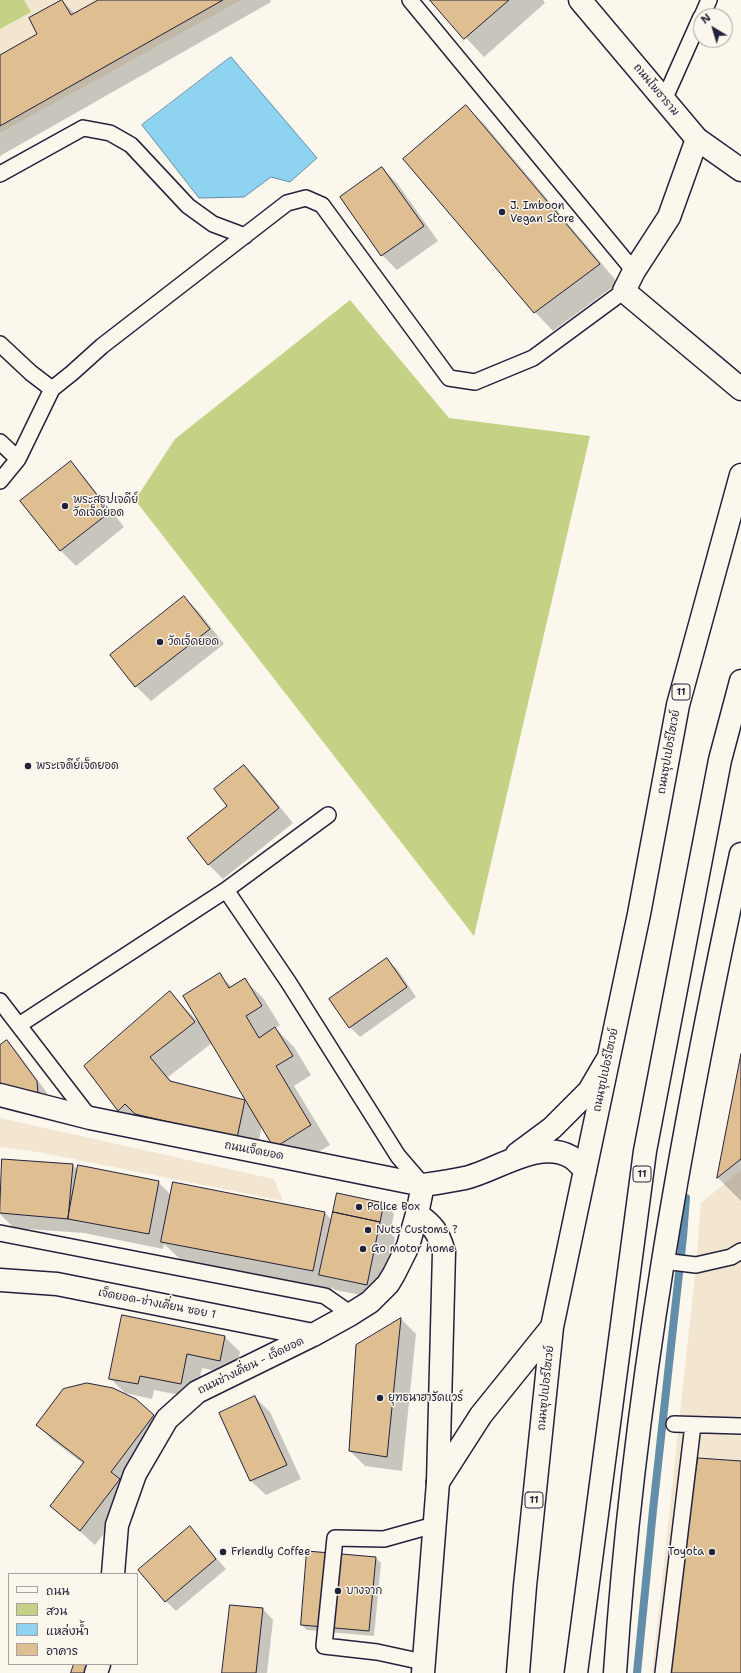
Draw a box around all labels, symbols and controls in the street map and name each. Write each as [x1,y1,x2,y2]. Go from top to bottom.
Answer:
north arrow [693,8,733,48]
text: N [698,10,714,28]
street label: ถนนโพธาราม [630,61,682,119]
place label: J. Imboon Vegan Store [510,199,575,225]
marker: J. Imboon Vegan Store [497,207,507,217]
place label: พระสธูปเจดีย์ วัดเจ็ดยอด [73,493,138,519]
marker: พระสธูปเจดีย์ วัดเจ็ดยอด [60,501,70,511]
place label: วัดเจ็ดยอด [168,635,219,649]
marker: วัดเจ็ดยอด [155,637,165,647]
road number: 11 [672,684,690,700]
street label: ถนนซุปเปอร์ไฮเวย์ [655,709,683,795]
place label: พระเจดีย์เจ็ดยอด [36,759,119,773]
marker: พระเจดีย์เจ็ดยอด [23,761,33,771]
street label: ถนนซุปเปอร์ไฮเวย์ [591,1027,621,1113]
street label: ถนนเจ็ดยอด [223,1139,285,1163]
road number: 11 [633,1166,651,1182]
place label: Police Box [367,1200,420,1214]
marker: Police Box [354,1202,364,1212]
place label: Nuts Customs ? [376,1223,457,1237]
marker: Nuts Customs ? [363,1225,373,1235]
place label: Go motor home [371,1242,455,1256]
marker: Go motor home [358,1244,368,1254]
street label: เจ็ดยอด-ช่างเคี่ยน ซอย 1 [97,1286,217,1322]
street label: ถนนช่างเคี่ยน - เจ็ดยอด [196,1335,306,1397]
street label: ถนนซุปเปอร์ไฮเวย์ [535,1345,557,1431]
place label: ยุทธนาฮารัดแวร์ [388,1391,463,1405]
marker: ยุทธนาฮารัดแวร์ [375,1393,385,1403]
road number: 11 [525,1492,543,1508]
place label: Friendly Coffee [231,1545,310,1559]
place label: Toyota [668,1545,704,1559]
marker: Friendly Coffee [218,1547,228,1557]
marker: Toyota [707,1547,717,1557]
legend [8,1573,138,1665]
text: ถนน [46,1583,70,1599]
place label: บางจาก [346,1584,382,1598]
marker: บางจาก [333,1586,343,1596]
text: สวน [46,1603,67,1619]
text: แหล่งน้ำ [46,1623,89,1639]
text: อาคาร [46,1643,78,1659]

